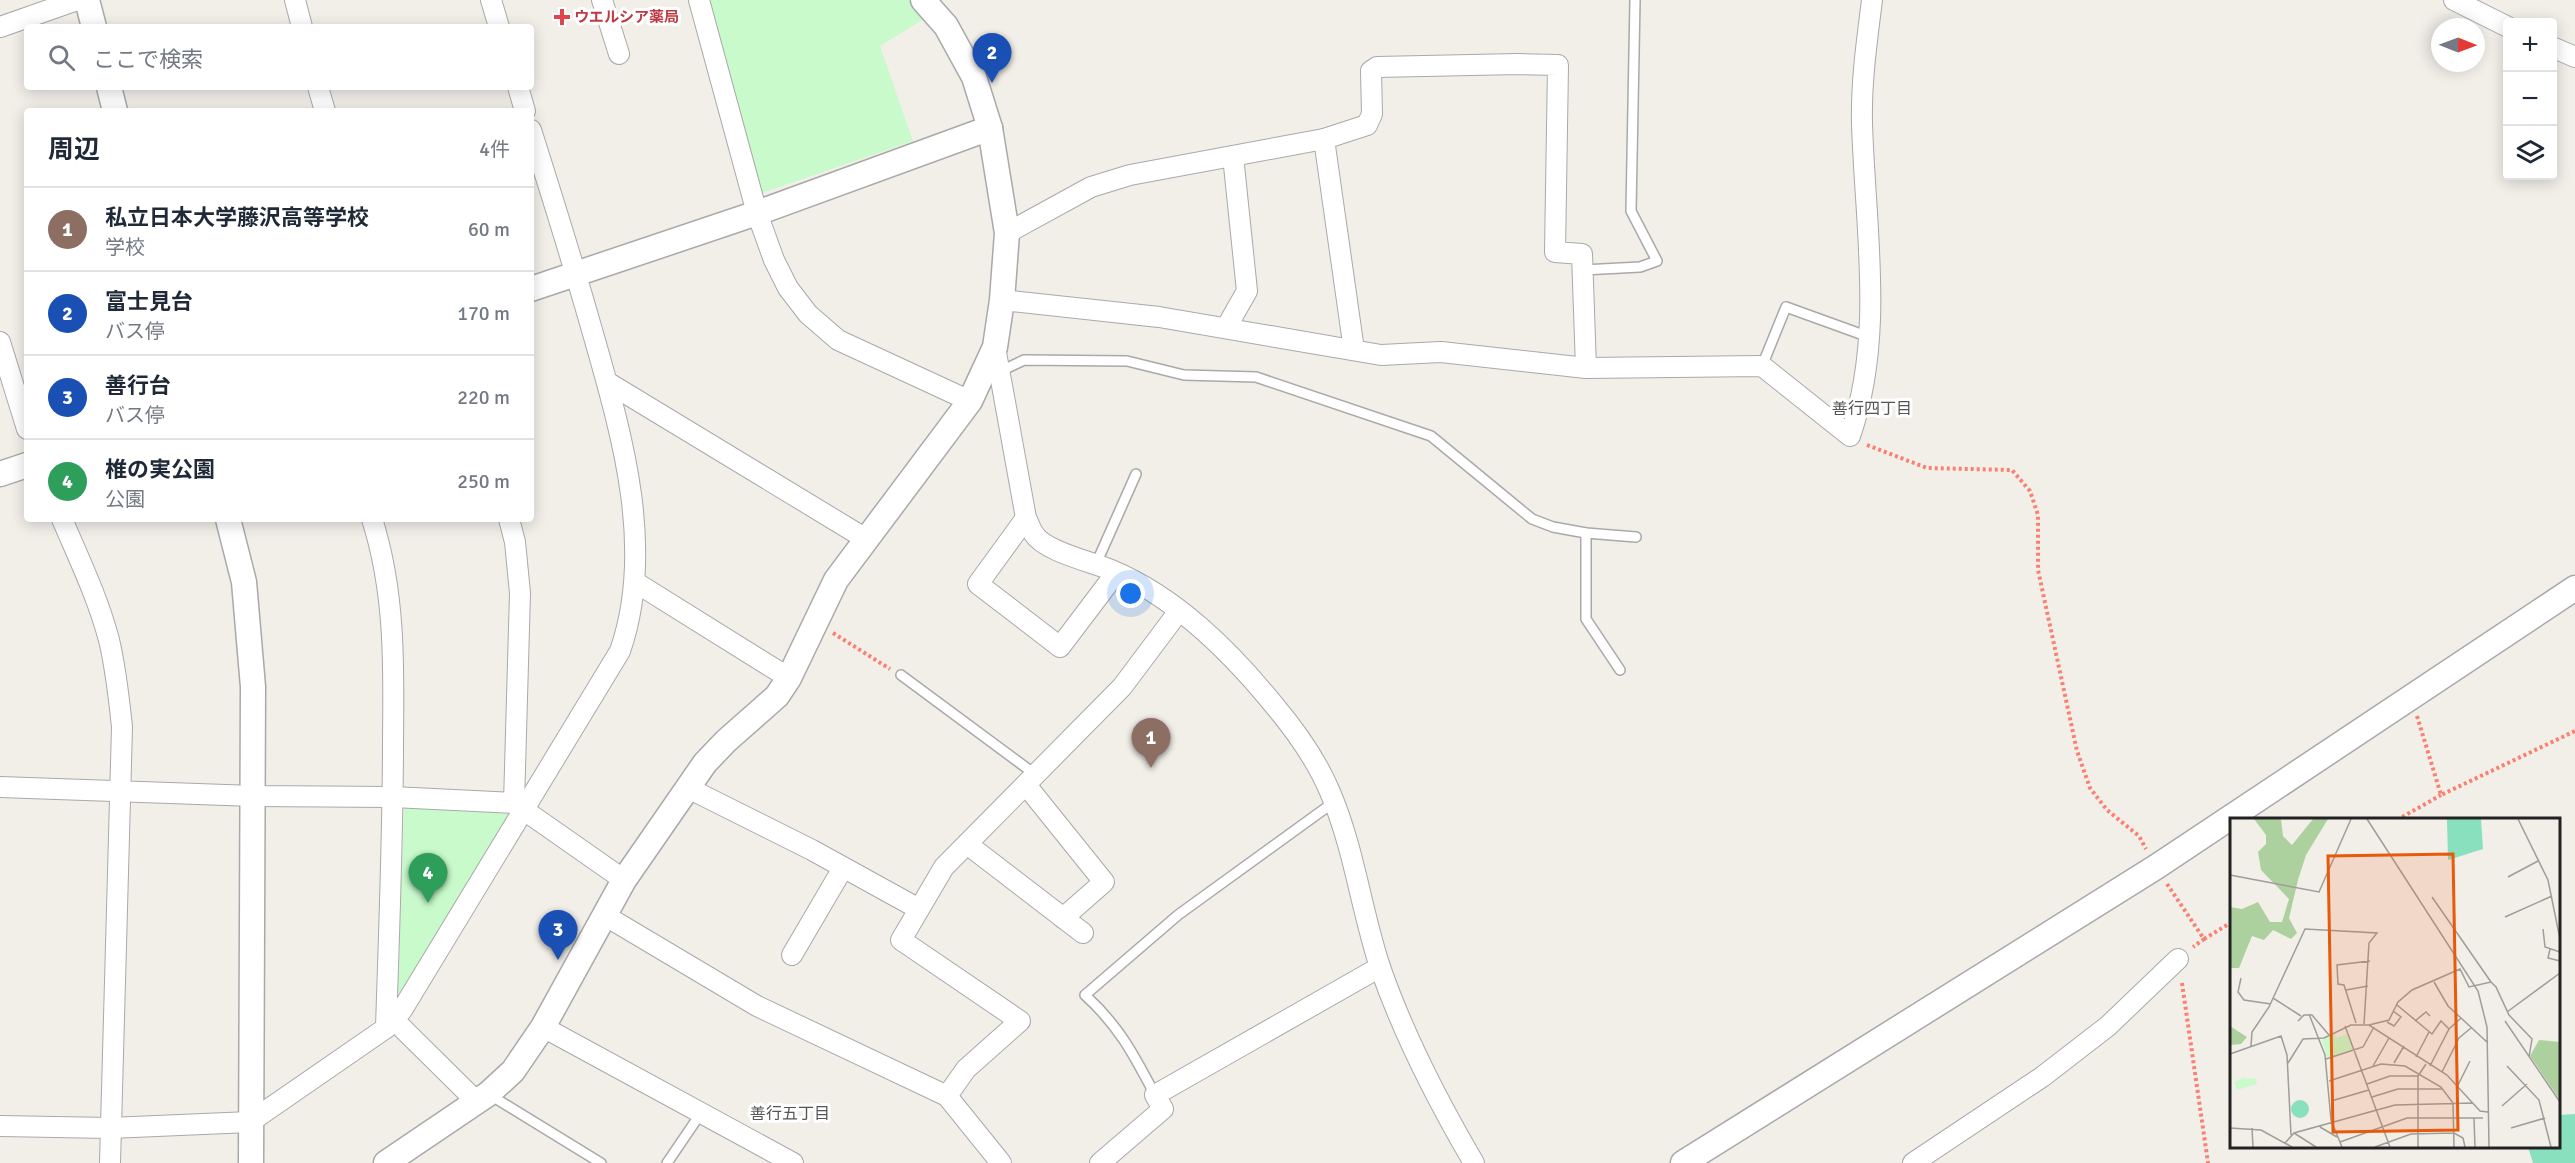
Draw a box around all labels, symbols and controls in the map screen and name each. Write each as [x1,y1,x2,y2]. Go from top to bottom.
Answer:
place label: ウエルシア薬局 [574,8,679,26]
marker: ウエルシア薬局 [555,10,569,24]
north arrow [2431,18,2485,72]
map controls [2503,18,2557,180]
button: + [2503,18,2557,72]
search box [24,24,534,90]
pin: 2 [972,34,1012,83]
icon: search [45,41,78,74]
text: ここで検索 [93,46,203,73]
button: − [2503,72,2557,126]
button: layers [2503,126,2557,180]
text: 周辺 [48,134,100,166]
text: 4件 [479,137,510,162]
text: 私立日本大学藤沢高等学校 [105,204,369,231]
text: 1 [62,217,73,242]
text: 60 m [468,217,510,242]
text: 学校 [105,235,145,260]
text: 富士見台 [105,288,193,315]
text: 2 [62,301,73,326]
text: 170 m [457,301,510,326]
text: バス停 [105,319,165,344]
text: 善行台 [105,372,171,399]
text: 3 [62,385,73,410]
text: 220 m [457,385,510,410]
district label: 善行四丁目 [1832,399,1912,419]
text: バス停 [105,403,165,428]
text: 椎の実公園 [105,456,215,483]
text: 4 [62,469,73,494]
text: 250 m [457,469,510,494]
text: 公園 [105,487,145,512]
your location [1116,579,1145,608]
pin: 1 [1132,718,1170,768]
inset map [2230,818,2560,1148]
pin: 4 [408,854,448,903]
pin: 3 [538,910,578,960]
district label: 善行五丁目 [750,1104,830,1124]

